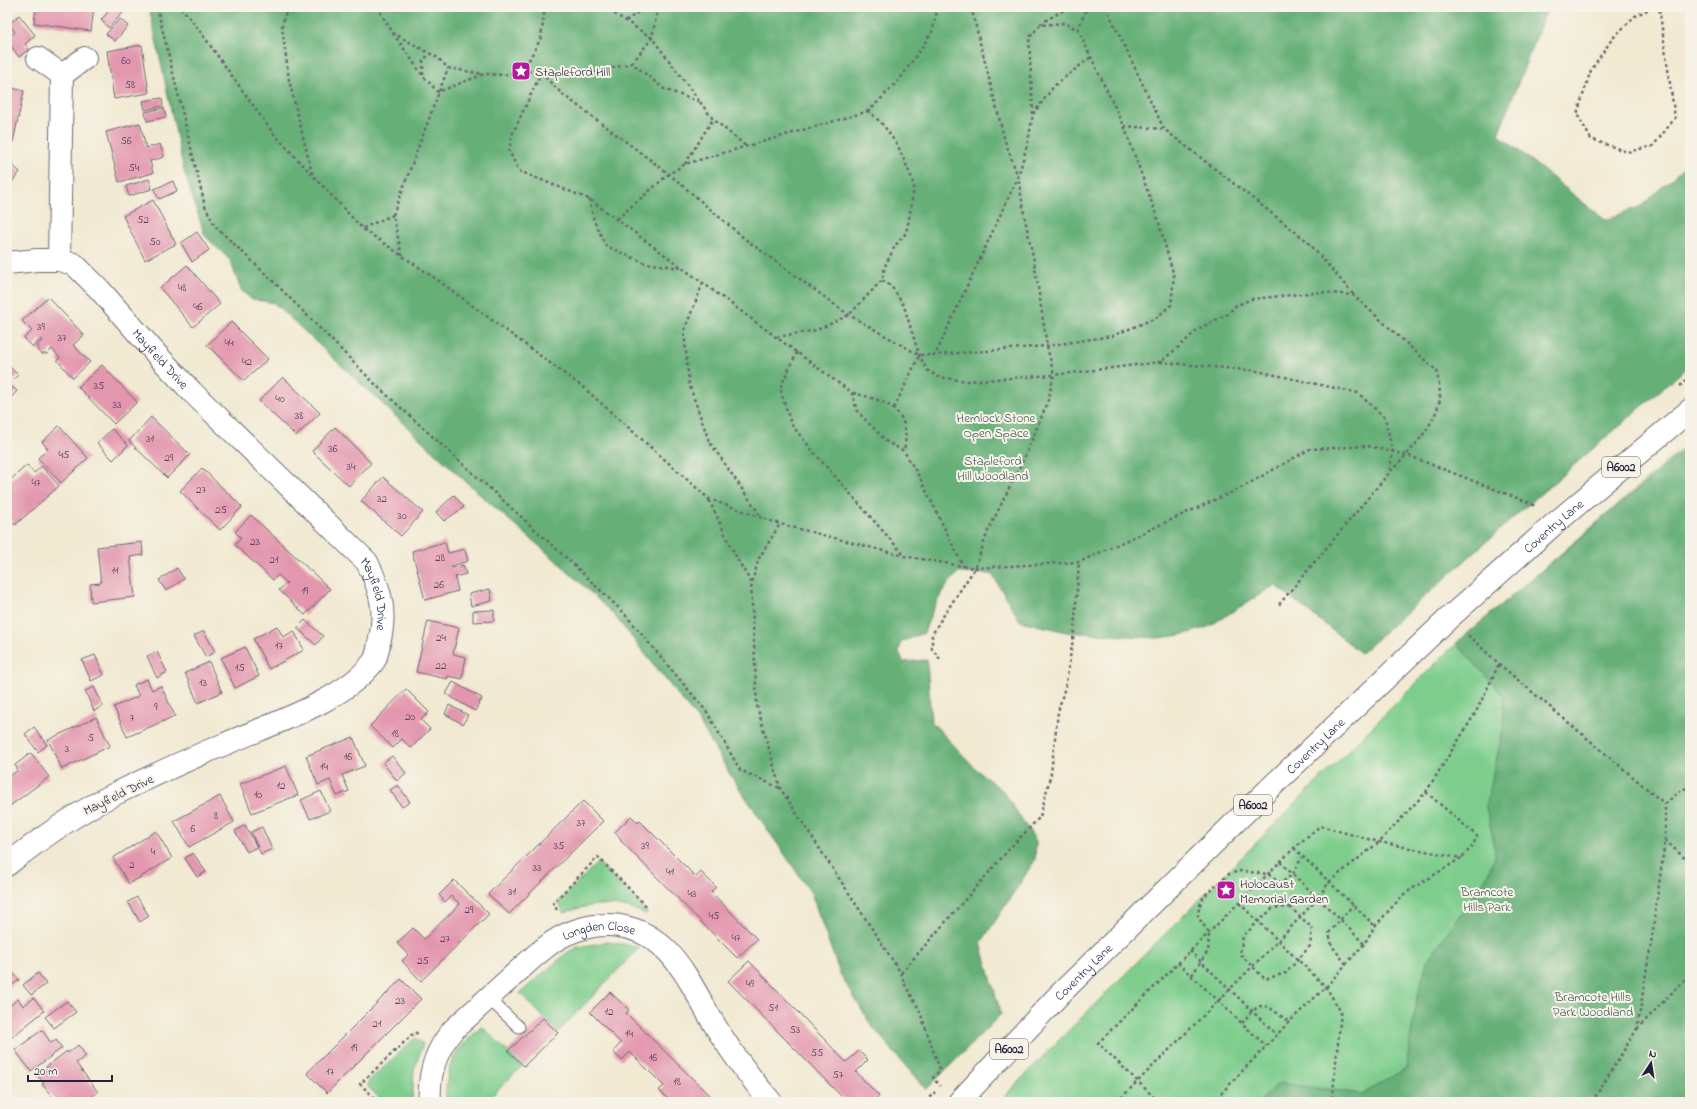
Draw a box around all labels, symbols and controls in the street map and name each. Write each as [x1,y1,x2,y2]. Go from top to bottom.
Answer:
house number: 60 [121,53,131,69]
place icon: Stapleford Hill [510,60,532,82]
place label: Stapleford Hill [535,63,610,82]
house number: 58 [125,77,135,93]
house number: 56 [120,133,132,149]
house number: 54 [129,160,140,176]
house number: 52 [137,212,149,228]
house number: 50 [149,234,161,250]
house number: 48 [178,280,186,296]
house number: 46 [193,299,203,315]
house number: 39 [37,319,46,335]
street label: Mayfield Drive [127,325,193,394]
house number: 37 [57,330,67,346]
house number: 44 [224,335,234,351]
house number: 42 [242,354,253,370]
house number: 35 [94,378,104,394]
house number: 40 [275,391,285,407]
house number: 33 [112,397,122,413]
house number: 38 [295,408,303,424]
park label: Hemlock Stone Open Space [957,409,1036,443]
house number: 31 [146,431,155,447]
house number: 36 [328,441,338,457]
house number: 45 [59,447,69,463]
house number: 29 [165,450,174,466]
park label: Stapleford Hill Woodland [957,452,1029,486]
road number: A6002 [1602,457,1640,477]
house number: 34 [346,459,356,475]
house number: 47 [31,475,41,491]
house number: 27 [196,482,206,498]
house number: 32 [377,491,388,507]
street label: Coventry Lane [1520,495,1588,558]
house number: 25 [215,502,227,518]
house number: 30 [397,508,407,524]
house number: 23 [250,534,260,550]
house number: 28 [435,550,445,566]
house number: 21 [270,552,279,568]
street label: Mayfield Drive [356,553,391,632]
house number: 11 [112,563,119,579]
house number: 26 [434,577,444,593]
house number: 19 [302,583,309,599]
house number: 24 [436,630,446,646]
house number: 17 [275,638,283,654]
house number: 22 [436,658,447,674]
house number: 15 [235,660,245,676]
house number: 13 [199,675,207,691]
house number: 9 [154,699,158,715]
house number: 20 [405,709,415,725]
house number: 7 [130,710,135,726]
street label: Coventry Lane [1282,714,1350,779]
house number: 18 [391,726,399,742]
house number: 5 [88,730,94,746]
house number: 3 [65,741,70,757]
house number: 16 [344,749,352,765]
house number: 14 [320,759,328,775]
street label: Mayfield Drive [80,770,158,821]
house number: 12 [277,778,286,794]
house number: 10 [254,787,262,803]
road number: A6002 [1234,795,1272,815]
house number: 8 [214,808,218,824]
house number: 37 [576,815,586,831]
house number: 6 [191,821,196,837]
house number: 35 [554,838,564,854]
house number: 39 [641,838,650,854]
house number: 4 [151,844,156,860]
house number: 2 [129,857,135,873]
house number: 33 [532,860,542,876]
house number: 41 [666,864,675,880]
place label: Holocaust Memorial Garden [1240,875,1328,909]
place icon: Holocaust Memorial Garden [1215,879,1237,901]
park label: Bramcote Hills Park [1460,883,1513,917]
house number: 31 [508,884,517,900]
house number: 43 [687,886,697,902]
house number: 29 [465,902,474,918]
house number: 45 [709,908,719,924]
street label: Longden Close [559,917,638,946]
house number: 47 [731,930,741,946]
house number: 27 [440,931,450,947]
street label: Coventry Lane [1051,940,1117,1005]
house number: 25 [417,953,429,969]
house number: 49 [746,976,755,992]
park label: Bramcote Hills Park Woodland [1553,988,1634,1022]
house number: 23 [395,993,405,1009]
house number: 51 [768,1000,778,1016]
house number: 12 [605,1004,614,1020]
house number: 21 [373,1016,382,1032]
house number: 53 [790,1022,801,1038]
house number: 14 [625,1026,633,1042]
road number: A6002 [990,1039,1028,1059]
house number: 19 [351,1040,358,1056]
north arrow [1631,1043,1671,1083]
house number: 55 [811,1045,823,1061]
text: N [1648,1046,1658,1063]
house number: 16 [649,1050,657,1066]
scale bar [28,1057,112,1083]
text: 20 m [34,1063,57,1081]
house number: 17 [326,1064,334,1080]
house number: 57 [833,1067,844,1083]
house number: 18 [673,1074,681,1090]

